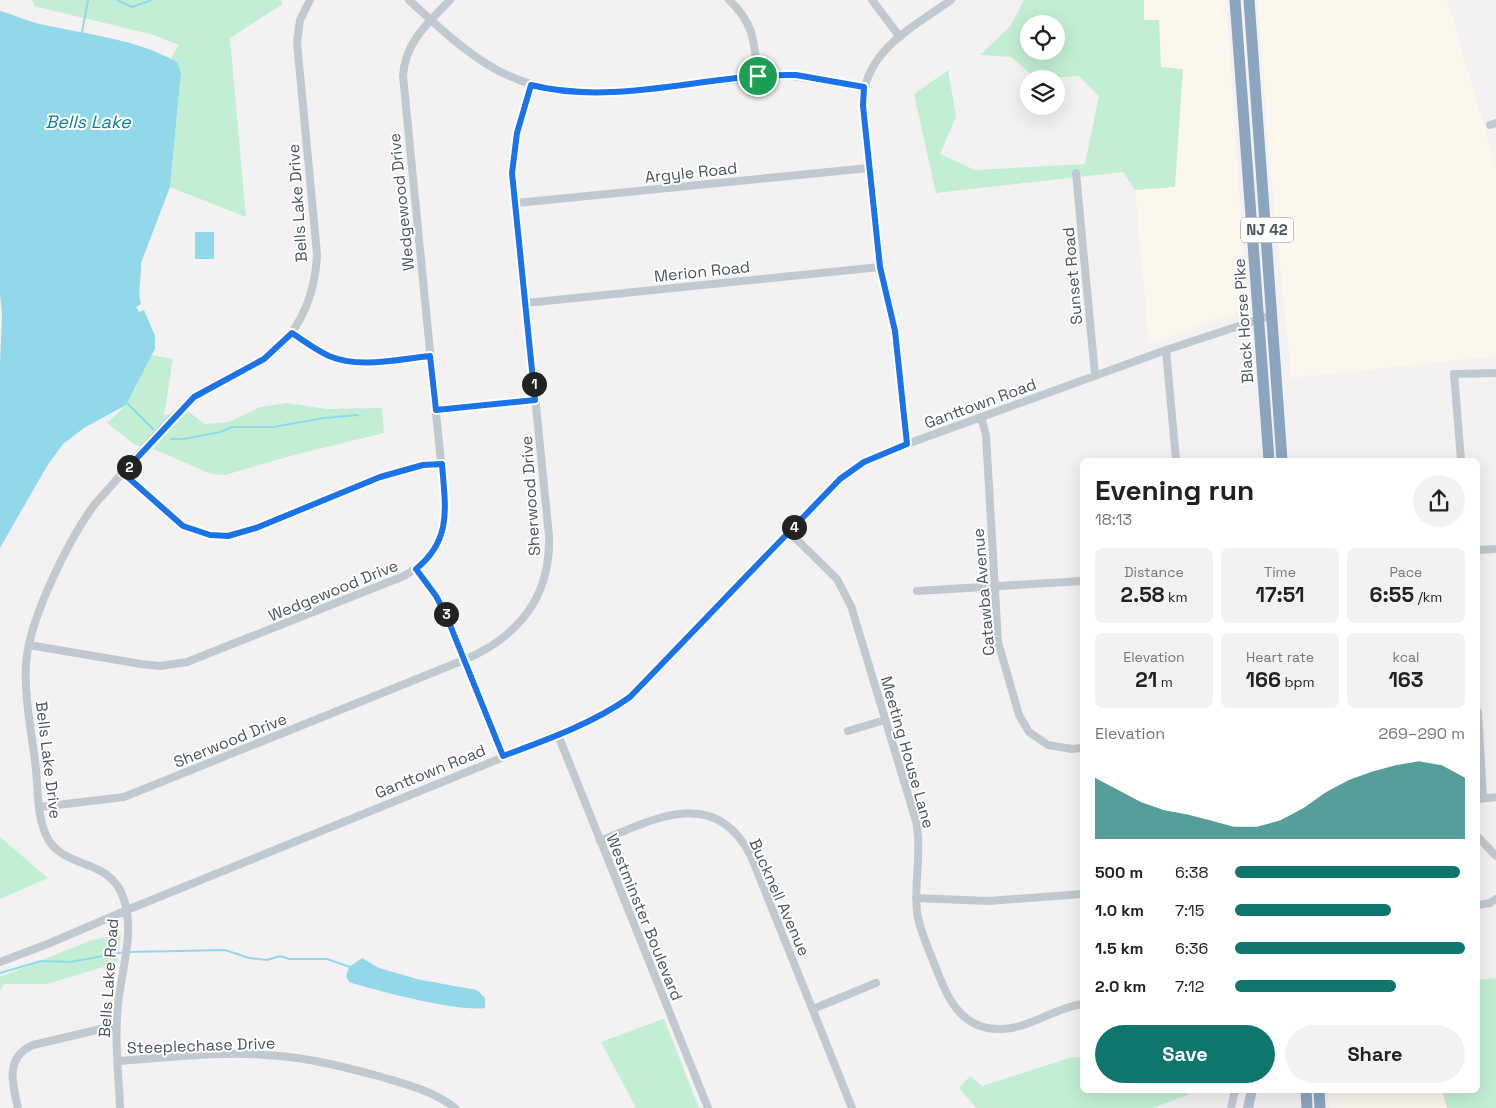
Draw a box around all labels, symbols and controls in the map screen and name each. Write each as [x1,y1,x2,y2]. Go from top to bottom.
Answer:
map controls [1020,15,1065,115]
button: locate [1020,15,1065,60]
pin [737,55,779,97]
icon: arrive [744,62,772,90]
button: layers [1020,70,1065,115]
water label: Bells Lake [45,110,132,133]
street label: Wedgewood Drive [384,132,419,272]
street label: Bells Lake Drive [283,143,312,263]
street label: Argyle Road [644,157,738,188]
road number: NJ 42 [1241,218,1293,242]
street label: Sunset Road [1058,226,1087,326]
street label: Merion Road [653,256,751,287]
street label: Black Horse Pike [1229,258,1258,384]
pin: 1 [522,372,546,396]
street label: Ganttown Road [921,373,1039,433]
text: 1 [531,375,538,393]
street label: Sherwood Drive [516,435,545,557]
pin: 2 [116,454,142,480]
text: 2 [125,458,134,476]
text: Evening run [1095,472,1254,508]
button: share [1413,475,1465,527]
text: 18:13 [1095,509,1132,530]
pin: 4 [782,514,806,540]
text: 4 [790,518,799,536]
street label: Catawba Avenue [967,527,1000,657]
street label: Wedgewood Drive [265,555,401,626]
text: Distance [1124,563,1184,581]
text: Time [1264,563,1296,581]
text: Pace [1390,563,1422,581]
text: 2.58 [1120,581,1164,608]
text: 17:51 [1255,581,1305,608]
text: 6:55 [1370,581,1414,608]
text: km [1164,588,1188,606]
text: /km [1414,588,1442,606]
pin: 3 [434,602,458,626]
text: 3 [442,605,451,623]
text: Elevation [1123,648,1185,666]
text: Heart rate [1246,648,1314,666]
text: kcal [1392,648,1420,666]
text: 21 [1135,666,1157,693]
text: 166 [1245,666,1281,693]
text: 163 [1388,666,1424,693]
text: m [1157,673,1173,691]
text: bpm [1281,673,1315,691]
street label: Meeting House Lane [876,674,939,831]
street label: Bells Lake Drive [31,700,66,820]
street label: Sherwood Drive [170,708,290,773]
text: Elevation [1095,723,1165,744]
text: 269–290 m [1379,723,1465,744]
street label: Ganttown Road [372,740,489,803]
street label: Westminster Boulevard [601,831,688,1004]
street label: Bucknell Avenue [744,835,815,959]
text: 500 m [1095,862,1143,883]
text: 6:38 [1175,862,1208,883]
text: 1.0 km [1095,900,1144,921]
text: 7:15 [1175,900,1204,921]
street label: Bells Lake Road [94,918,123,1038]
text: 1.5 km [1095,938,1143,959]
text: 6:36 [1175,938,1208,959]
text: 2.0 km [1095,976,1146,997]
text: 7:12 [1175,976,1204,997]
button: Save [1095,1025,1275,1083]
button: Share [1285,1025,1465,1083]
street label: Steeplechase Drive [127,1032,276,1059]

